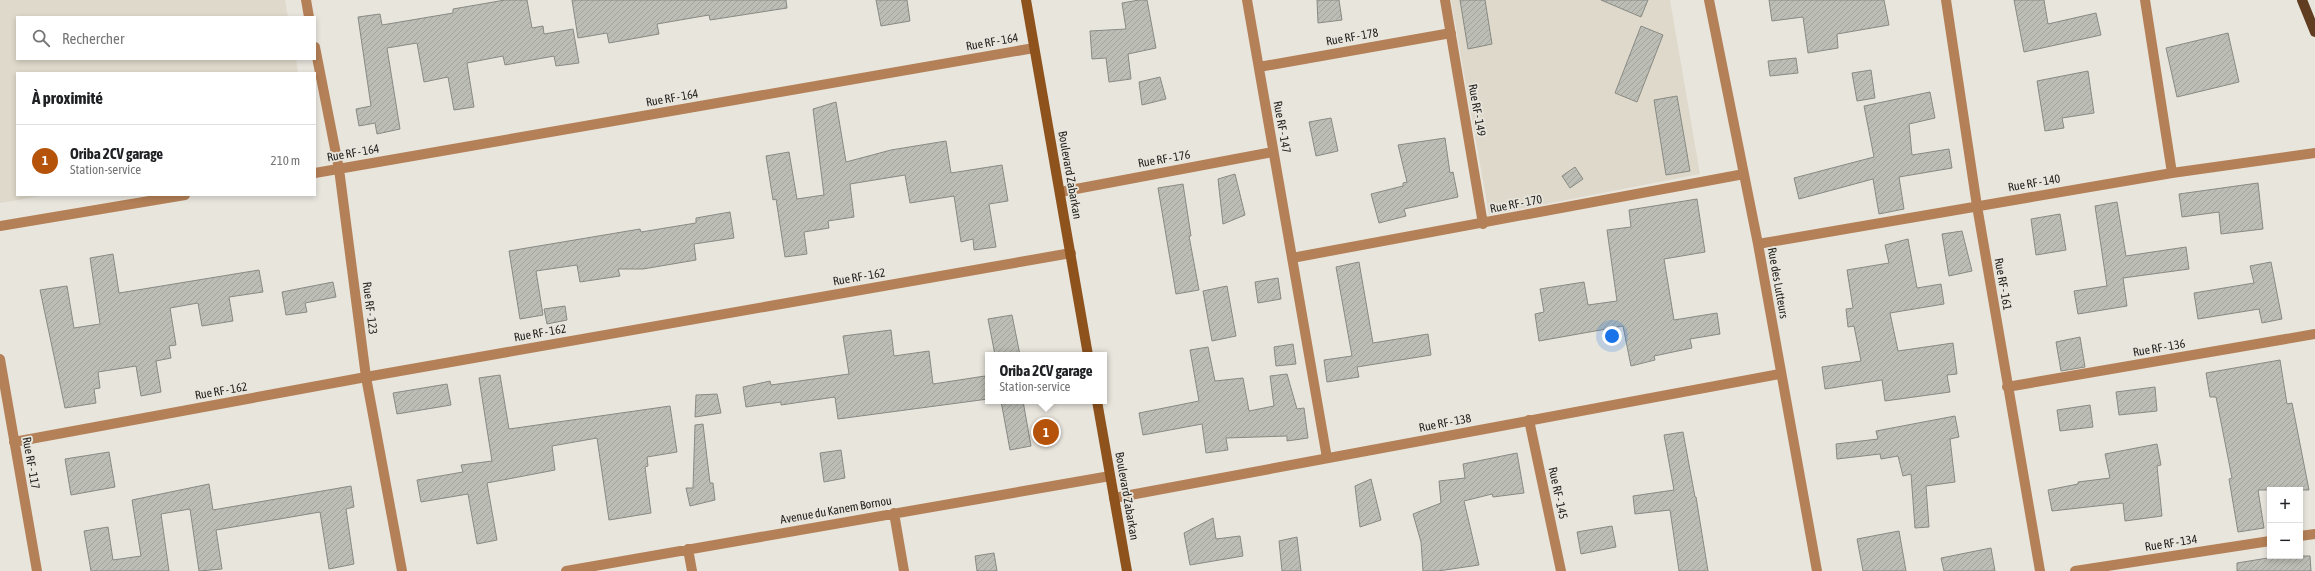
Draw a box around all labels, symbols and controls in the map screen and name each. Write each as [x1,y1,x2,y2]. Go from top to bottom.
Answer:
search box [16,16,316,60]
street label: Rue RF - 178 [1325,25,1380,48]
icon: search [30,27,52,49]
text: Rechercher [62,30,124,47]
street label: Rue RF - 164 [965,30,1020,53]
street label: Rue RF - 149 [1466,83,1489,138]
street label: Rue RF - 164 [645,86,700,109]
text: À proximité [32,88,103,108]
street label: Rue RF - 147 [1271,100,1294,155]
street label: Boulevard Zabarkan [1055,130,1085,220]
street label: Rue RF - 164 [326,141,381,164]
text: Oriba 2CV garage [70,145,163,162]
street label: Rue RF - 176 [1137,147,1192,170]
text: 1 [42,153,48,168]
text: 210 m [271,153,300,168]
text: Station-service [70,162,141,177]
street label: Rue RF - 140 [2007,171,2062,194]
street label: Rue RF - 170 [1489,192,1544,216]
street label: Rue des Lutteurs [1765,246,1791,320]
street label: Rue RF - 161 [1992,257,2015,312]
street label: Rue RF - 162 [832,266,886,288]
street label: Rue RF - 123 [360,281,380,335]
street label: Rue RF - 162 [513,322,567,344]
your location [1602,326,1622,346]
street label: Rue RF - 136 [2132,336,2187,359]
popup [985,352,1107,404]
text: Oriba 2CV garage [999,362,1093,379]
text: Station-service [999,379,1070,394]
street label: Rue RF - 162 [194,380,248,402]
street label: Rue RF - 138 [1418,411,1473,435]
pin: 1 [1033,417,1059,447]
street label: Rue RF - 117 [20,436,43,491]
street label: Boulevard Zabarkan [1112,451,1142,541]
street label: Rue RF - 145 [1546,466,1570,520]
map controls [2267,487,2303,559]
button: + [2267,487,2303,523]
street label: Avenue du Kanem Bornou [779,493,893,527]
button: − [2267,523,2303,559]
street label: Rue RF - 134 [2144,532,2199,554]

